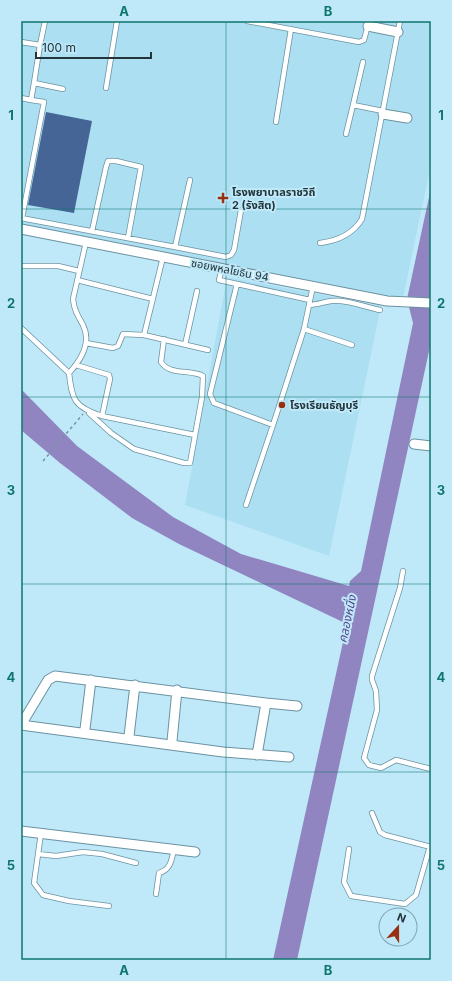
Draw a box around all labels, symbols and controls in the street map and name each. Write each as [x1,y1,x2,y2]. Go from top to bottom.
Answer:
text: A [119,3,129,19]
text: B [324,3,333,19]
scale bar [36,34,151,60]
text: 100 m [42,40,76,55]
text: 1 [8,107,14,123]
text: 1 [438,107,444,123]
place label: โรงพยาบาลราชวิถี 2 (รังสิต) [232,185,315,212]
marker: โรงพยาบาลราชวิถี 2 (รังสิต) [217,192,229,204]
street label: ซอยพหลโยธิน 94 [190,256,270,284]
text: 2 [7,295,15,311]
text: 2 [437,295,445,311]
place label: โรงเรียนธัญบุรี [290,398,359,412]
marker: โรงเรียนธัญบุรี [277,400,287,410]
text: 3 [7,482,15,498]
text: 3 [437,482,445,498]
water label: คลองหนึ่ง [334,593,359,644]
text: 4 [7,669,16,685]
text: 4 [437,669,446,685]
text: 5 [7,857,15,873]
text: 5 [437,857,445,873]
north arrow [378,907,418,947]
text: N [395,910,408,926]
text: A [119,962,129,978]
text: B [324,962,333,978]

